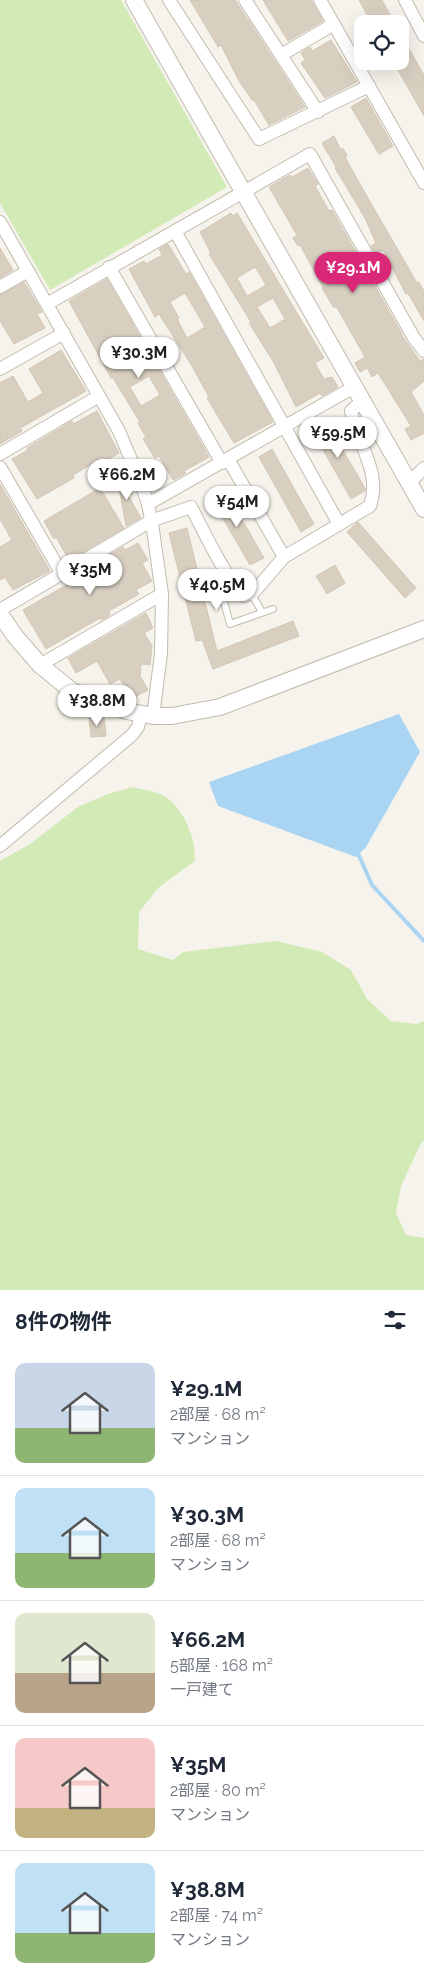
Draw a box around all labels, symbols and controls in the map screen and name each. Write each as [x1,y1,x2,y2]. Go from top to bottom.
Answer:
map controls [354,15,409,70]
button: locate [354,15,409,70]
pin: ¥29.1M [312,252,394,294]
text: ¥29.1M [325,258,381,277]
pin: ¥30.3M [98,336,180,379]
text: ¥30.3M [111,343,167,362]
pin: ¥59.5M [297,416,379,459]
text: ¥59.5M [310,423,366,442]
pin: ¥66.2M [86,458,168,501]
text: ¥66.2M [98,465,156,484]
pin: ¥54M [207,486,267,528]
text: ¥54M [215,492,259,511]
pin: ¥35M [60,554,120,596]
text: ¥35M [68,560,112,579]
pin: ¥40.5M [176,568,258,611]
text: ¥40.5M [189,575,245,594]
pin: ¥38.8M [56,684,138,727]
text: ¥38.8M [68,691,126,710]
icon: filters [381,1306,409,1334]
text: 8件の物件 [15,1309,112,1334]
text: ¥29.1M [170,1376,242,1401]
icon: home [55,1383,115,1443]
text: 2部屋 · 68 m² [170,1405,266,1424]
text: マンション [170,1429,250,1448]
text: ¥30.3M [170,1502,244,1527]
icon: home [55,1508,115,1568]
text: 2部屋 · 68 m² [170,1531,266,1550]
text: マンション [170,1555,250,1574]
text: ¥66.2M [170,1627,245,1652]
icon: home [55,1633,115,1693]
text: 5部屋 · 168 m² [170,1656,273,1675]
text: 一戸建て [170,1680,234,1699]
text: ¥35M [170,1752,226,1777]
icon: home [55,1758,115,1818]
text: 2部屋 · 80 m² [170,1781,266,1800]
text: マンション [170,1805,250,1824]
text: ¥38.8M [170,1877,245,1902]
icon: home [55,1883,115,1943]
text: 2部屋 · 74 m² [170,1906,263,1925]
text: マンション [170,1930,250,1949]

